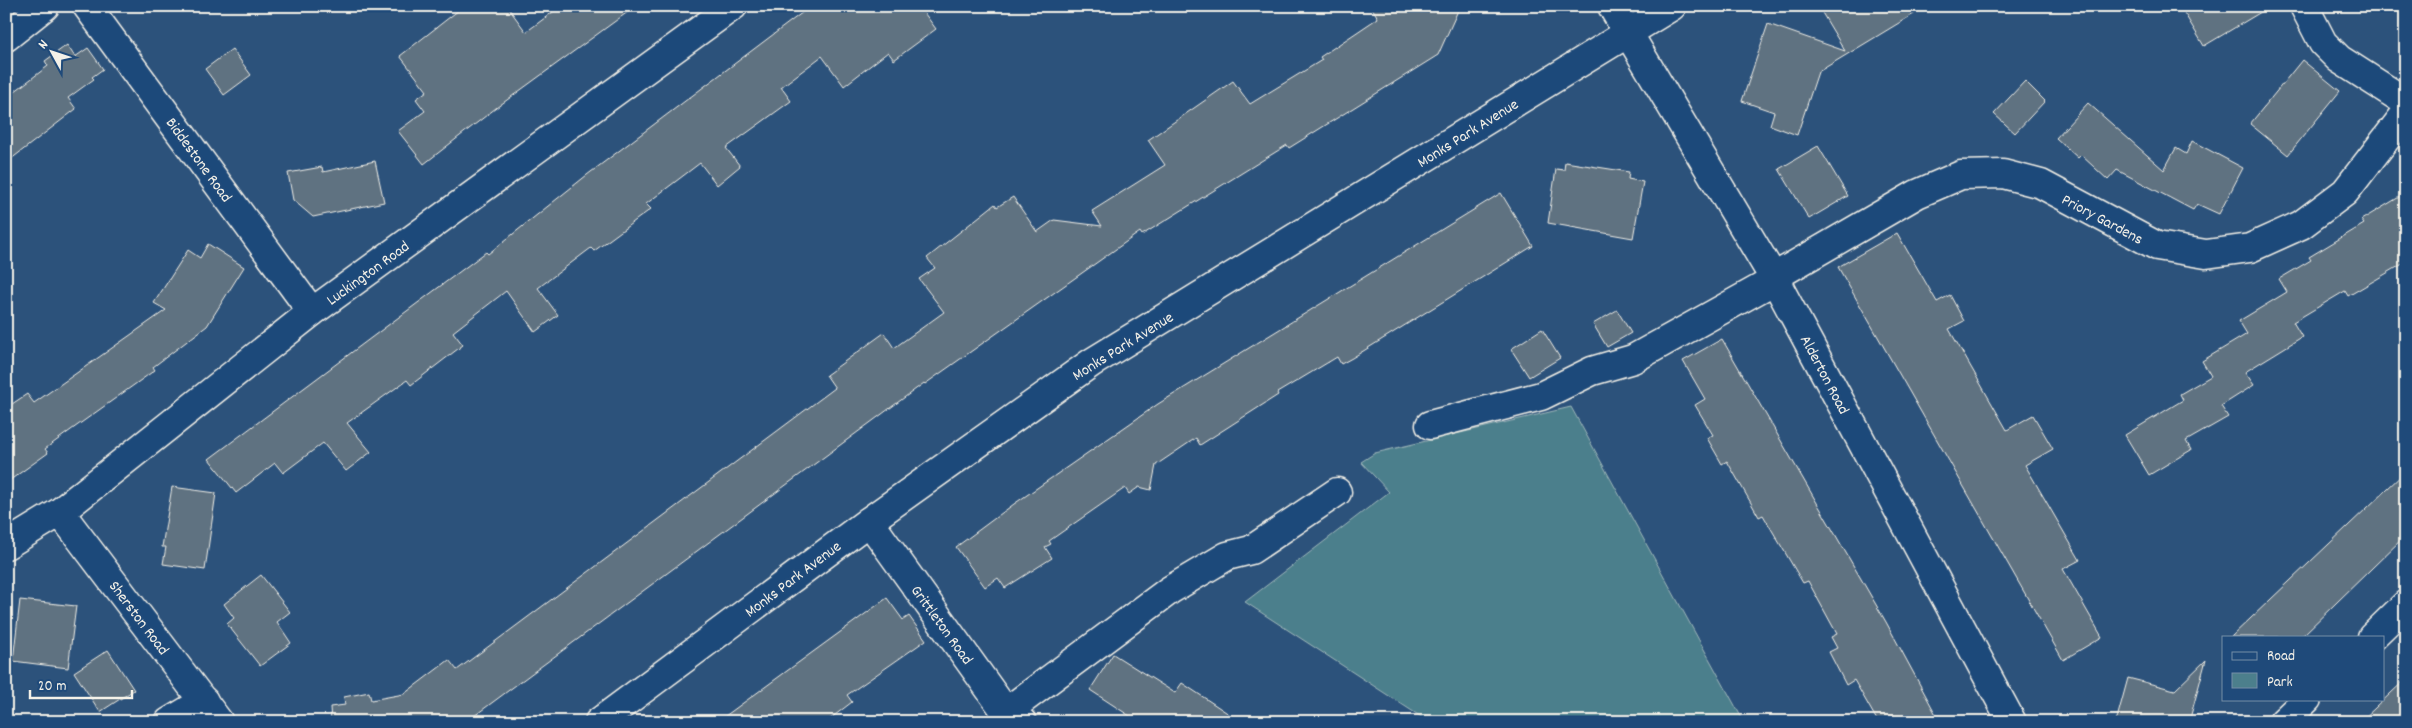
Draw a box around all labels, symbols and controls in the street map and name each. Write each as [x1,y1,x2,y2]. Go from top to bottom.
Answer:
north arrow [28,28,78,78]
text: N [34,36,54,54]
street label: Monks Park Avenue [1413,94,1523,174]
street label: Biddestone Road [159,113,237,208]
street label: Priory Gardens [2057,189,2147,251]
street label: Luckington Road [322,236,415,312]
street label: Monks Park Avenue [1068,307,1178,387]
street label: Alderton Road [1793,331,1854,419]
street label: Monks Park Avenue [740,536,847,624]
street label: Sherston Road [102,576,174,661]
street label: Grittleton Road [904,581,978,670]
legend [2222,636,2384,700]
text: Road [2267,646,2295,668]
scale bar [30,668,132,700]
text: Park [2267,672,2293,694]
text: 20 m [38,676,66,698]

